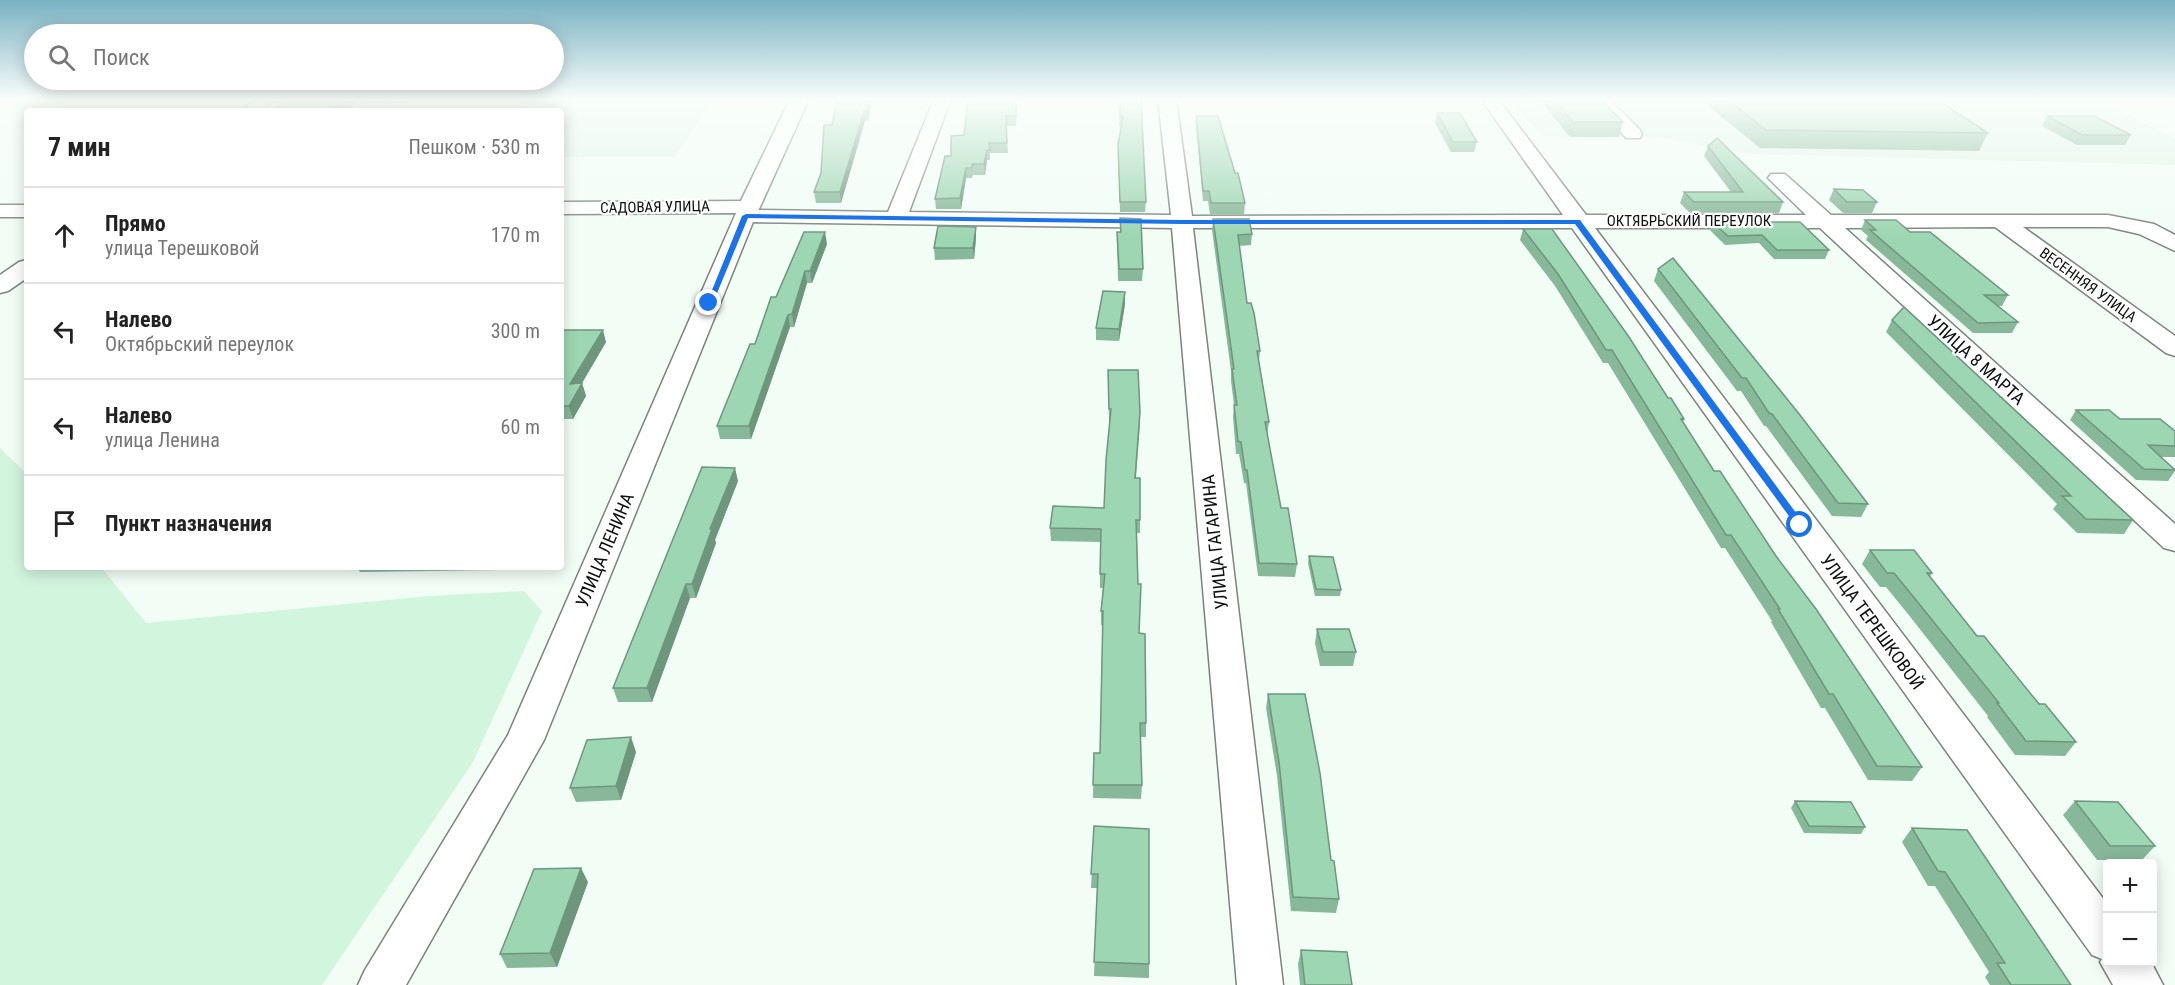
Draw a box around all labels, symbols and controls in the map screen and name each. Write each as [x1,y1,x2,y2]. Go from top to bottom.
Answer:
search box [24,24,564,90]
icon: search [45,41,78,74]
text: Поиск [93,45,150,70]
text: 7 мин [48,132,110,162]
text: Пешком · 530 m [408,135,540,159]
street label: САДОВАЯ УЛИЦА [600,197,710,217]
text: Прямо [105,211,166,236]
street label: ОКТЯБРЬСКИЙ ПЕРЕУЛОК [1607,212,1772,230]
icon: ahead [48,219,81,252]
text: 170 m [491,223,540,247]
text: улица Терешковой [105,236,259,260]
street label: ВЕСЕННЯЯ УЛИЦА [2036,244,2140,326]
route end [695,289,721,315]
text: Налево [105,307,172,332]
street label: УЛИЦА 8 МАРТА [1923,310,2030,409]
icon: left [48,315,81,348]
text: 300 m [491,319,540,343]
text: Октябрьский переулок [105,332,294,356]
text: Налево [105,403,172,428]
icon: left [48,411,81,444]
text: 60 m [501,415,540,439]
text: улица Ленина [105,428,220,452]
street label: УЛИЦА ГАГАРИНА [1197,473,1232,611]
street label: УЛИЦА ЛЕНИНА [571,489,638,610]
icon: arrive [48,507,81,540]
text: Пункт назначения [105,511,272,536]
route start [1786,511,1812,537]
street label: УЛИЦА ТЕРЕШКОВОЙ [1816,550,1928,693]
map controls [2103,859,2157,967]
button: + [2103,859,2157,913]
button: − [2103,913,2157,967]

